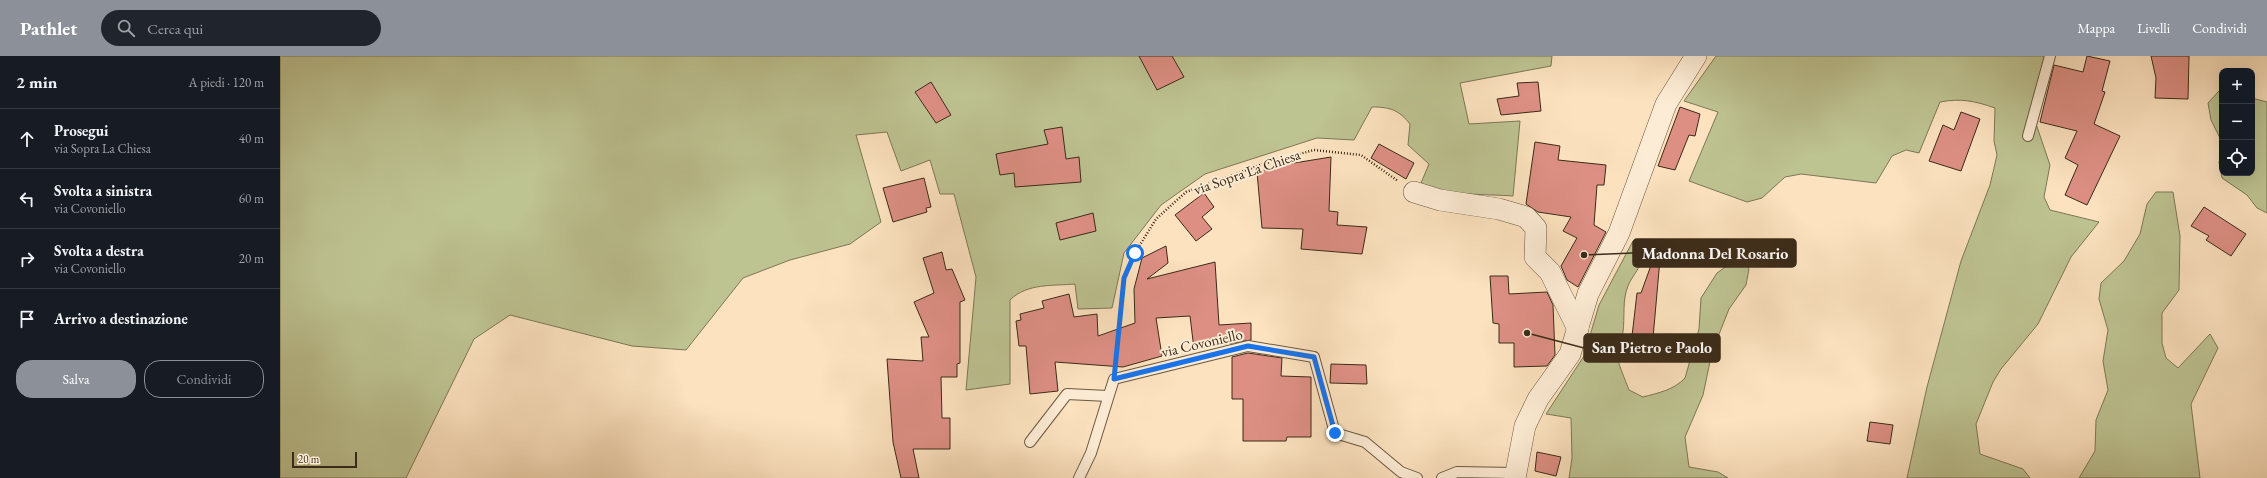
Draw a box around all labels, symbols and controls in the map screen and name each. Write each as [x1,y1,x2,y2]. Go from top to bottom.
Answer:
search box [101,10,381,46]
text: Pathlet [20,16,77,41]
icon: search [115,17,137,39]
text: Cerca qui [147,19,203,38]
text: Mappa [2077,19,2115,37]
text: Livelli [2137,19,2170,37]
text: Condividi [2192,19,2247,37]
map controls [2219,68,2255,176]
button: + [2219,68,2255,104]
text: 2 min [16,71,57,93]
text: A piedi · 120 m [189,74,264,91]
button: − [2219,104,2255,140]
text: Prosegui [54,121,109,140]
icon: ahead [16,128,38,150]
text: 40 m [239,130,264,147]
text: via Sopra La Chiesa [54,140,151,157]
button: locate [2219,140,2255,176]
street label: via Sopra La Chiesa [1191,144,1303,199]
text: Svolta a sinistra [54,181,152,200]
icon: left [16,188,38,210]
text: 60 m [239,190,264,207]
text: via Covoniello [54,200,126,217]
callout: Madonna Del Rosario [1633,239,1796,267]
text: Svolta a destra [54,241,144,260]
text: Madonna Del Rosario [1642,243,1788,264]
route start [1126,244,1144,262]
icon: right [16,248,38,270]
text: 20 m [239,250,264,267]
text: via Covoniello [54,260,126,277]
icon: arrive [16,308,38,330]
text: Arrivo a destinazione [54,309,188,328]
street label: via Covoniello [1159,324,1244,361]
callout: San Pietro e Paolo [1584,334,1720,362]
text: San Pietro e Paolo [1592,337,1712,358]
button: Salva [16,360,136,398]
button: Condividi [144,360,264,398]
route end [1326,424,1344,442]
scale bar [292,450,357,469]
text: 20 m [298,452,319,466]

